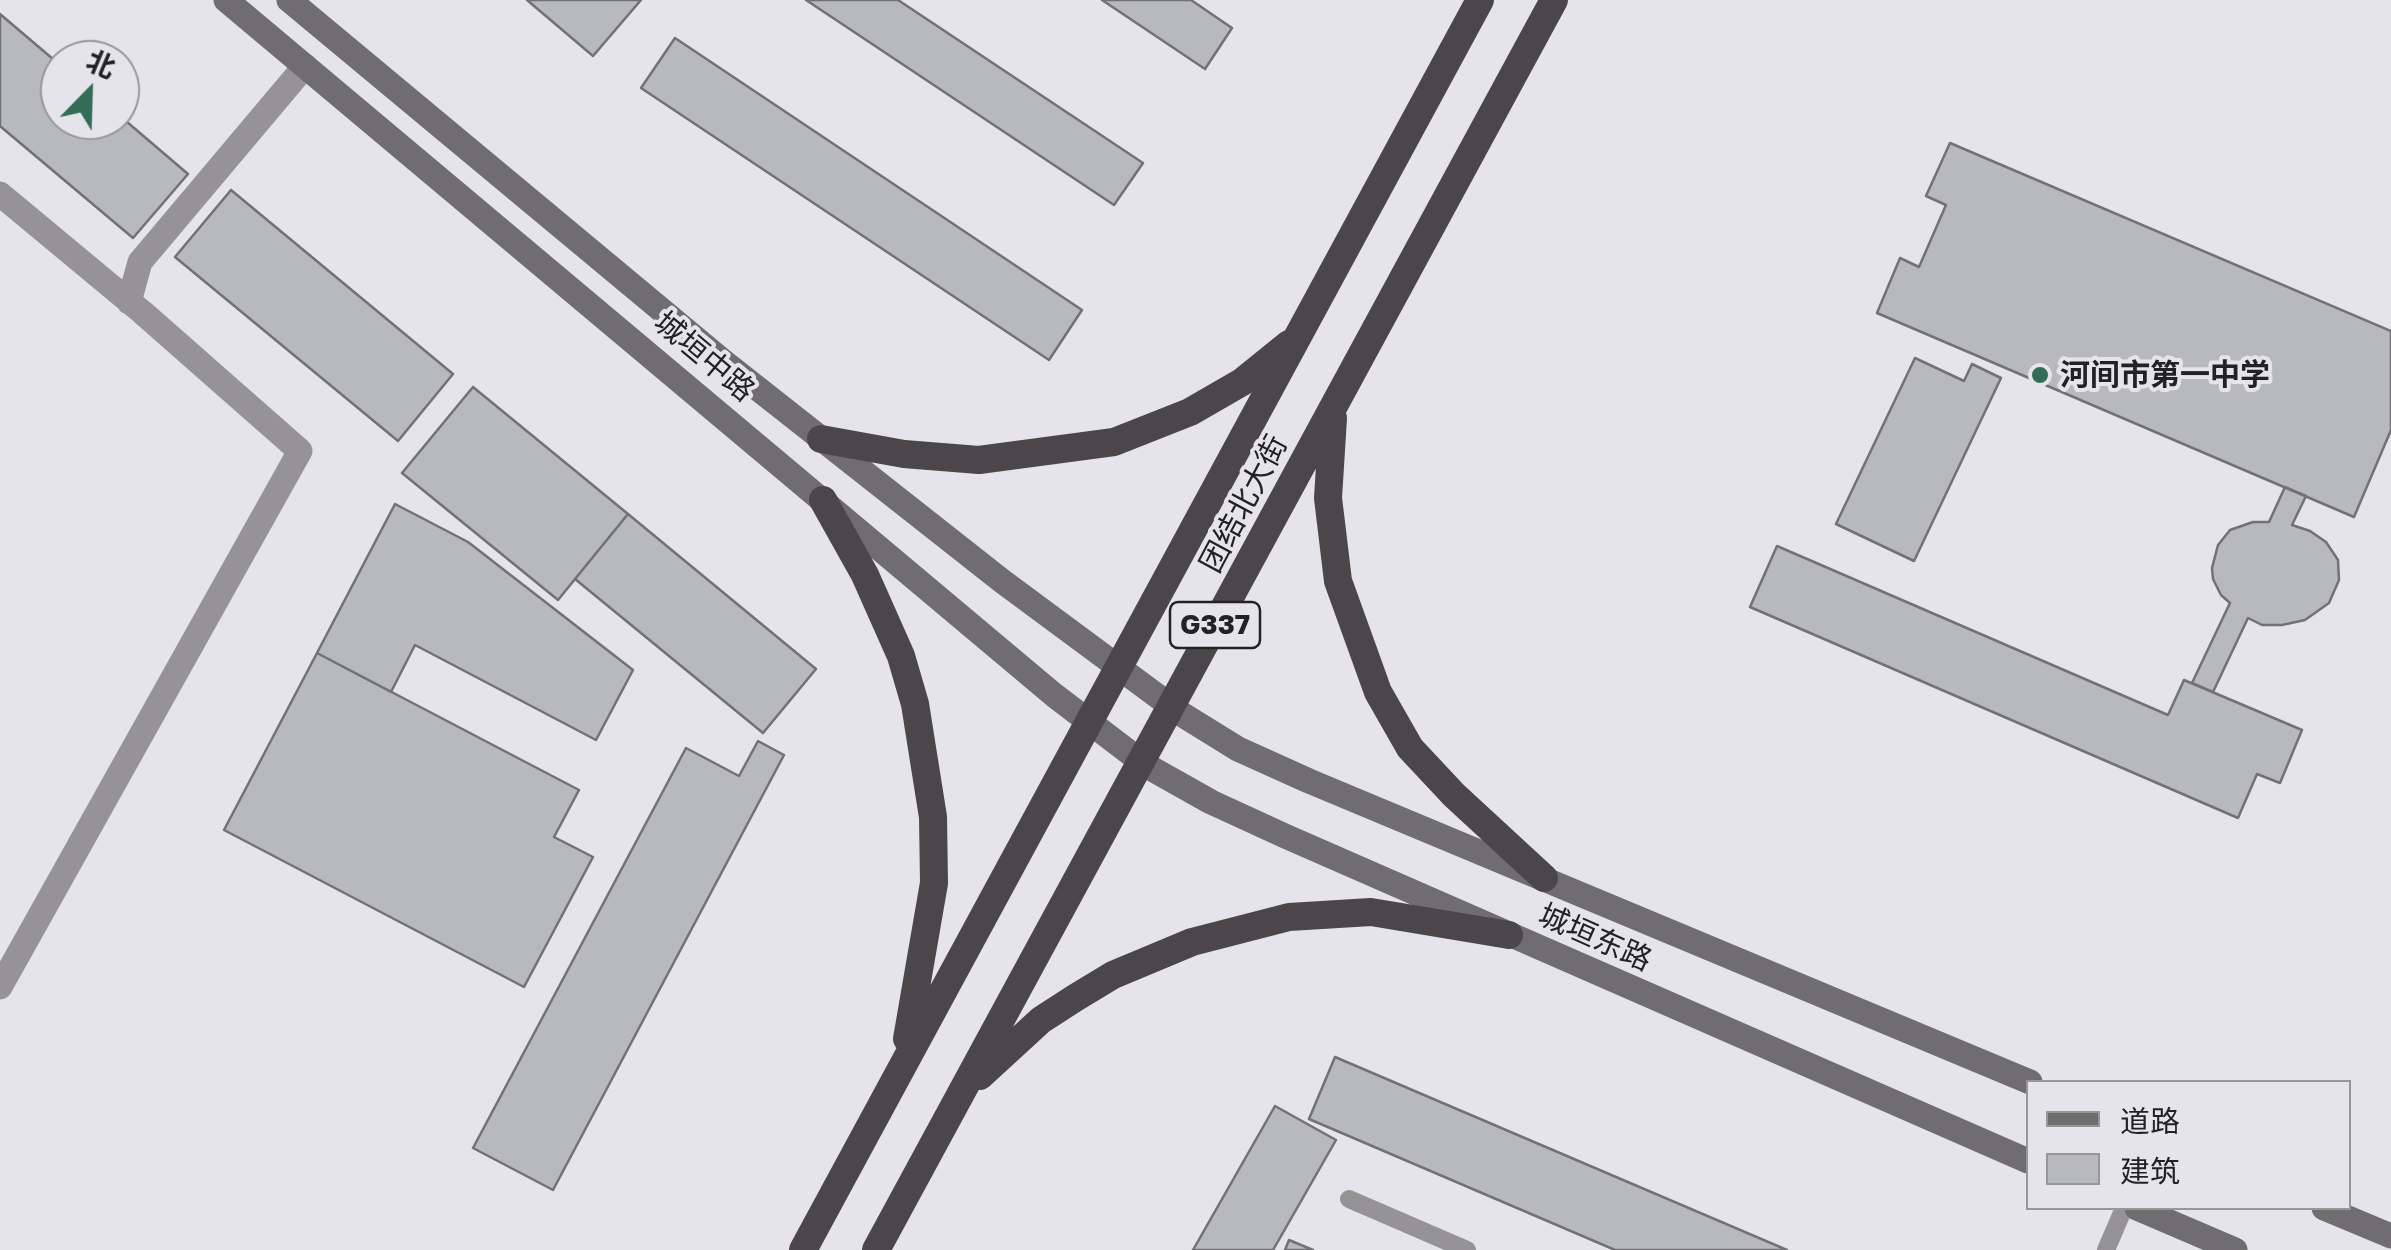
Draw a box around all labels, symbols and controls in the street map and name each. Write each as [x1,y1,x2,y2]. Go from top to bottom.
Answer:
north arrow [40,40,140,140]
text: 北 [82,43,120,84]
street label: 城垣中路 [646,305,762,409]
place label: 河间市第一中学 [2060,357,2270,393]
marker: 河间市第一中学 [2029,364,2051,386]
street label: 团结北大街 [1193,429,1295,579]
road number: G337 [1170,602,1260,648]
street label: 城垣东路 [1533,897,1657,979]
legend [2026,1080,2351,1210]
text: 道路 [2120,1103,2180,1139]
text: 建筑 [2120,1153,2180,1189]

